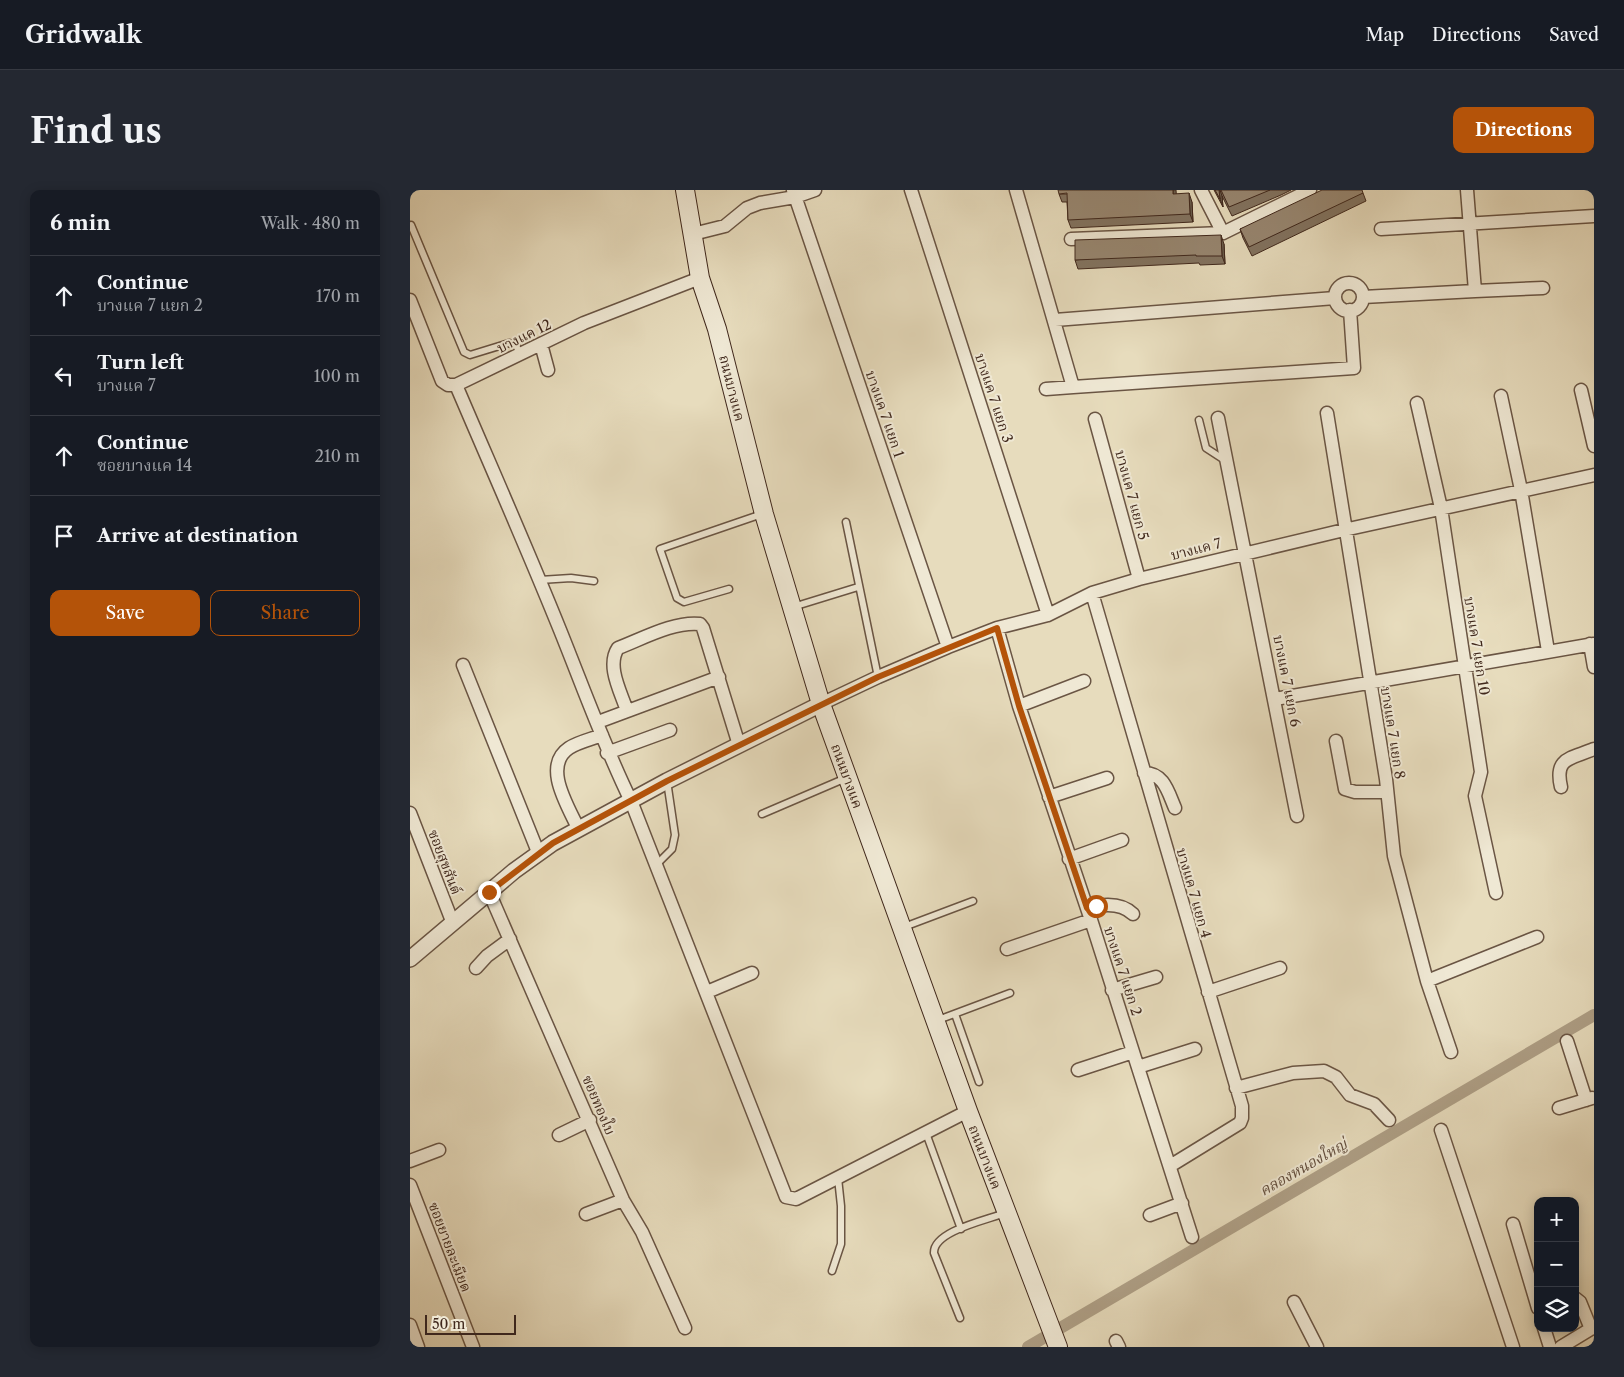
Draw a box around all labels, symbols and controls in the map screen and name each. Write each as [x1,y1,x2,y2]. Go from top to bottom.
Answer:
text: Gridwalk [25,20,142,49]
text: Map [1365,24,1404,46]
text: Directions [1432,24,1521,46]
text: Saved [1549,24,1599,46]
button: Directions [1453,107,1594,153]
text: Find us [30,109,162,152]
text: 6 min [50,210,111,235]
text: Walk · 480 m [261,213,360,233]
text: Continue [97,271,189,294]
icon: ahead [50,282,78,310]
text: 170 m [316,286,360,306]
text: บางแค 7 แยก 2 [97,295,203,315]
street label: บางแค 12 [494,315,554,357]
text: Turn left [97,351,184,374]
street label: บางแค 7 แยก 3 [971,351,1017,445]
street label: ถนนบางแค [715,353,749,423]
icon: left [50,362,78,390]
text: 100 m [314,366,360,386]
street label: บางแค 7 แยก 1 [862,368,908,460]
text: บางแค 7 [97,375,156,395]
text: Continue [97,431,189,454]
icon: ahead [50,442,78,470]
text: 210 m [315,446,360,466]
street label: บางแค 7 แยก 5 [1111,448,1153,542]
text: ซอยบางแค 14 [97,455,192,475]
icon: arrive [50,522,78,550]
text: Arrive at destination [97,524,298,547]
street label: บางแค 7 [1169,534,1223,564]
button: Save [50,590,200,636]
button: Share [210,590,360,636]
street label: บางแค 7 แยก 10 [1460,595,1494,697]
street label: บางแค 7 แยก 6 [1269,634,1305,728]
street label: บางแค 7 แยก 8 [1377,686,1409,780]
street label: ถนนบางแค [827,741,867,811]
street label: ซอยสุขสันต์ [424,827,466,897]
street label: บางแค 7 แยก 4 [1173,846,1215,940]
route end [478,881,501,904]
route start [1085,895,1108,918]
street label: บางแค 7 แยก 2 [1100,924,1146,1018]
street label: ซอยทองใบ [578,1072,621,1138]
street label: ถนนบางแค [964,1122,1006,1192]
water label: คลองหนองใหญ่ [1255,1132,1352,1200]
map controls [1534,1197,1579,1332]
button: + [1534,1197,1579,1242]
street label: ซอยยายละเมียด [425,1199,475,1295]
button: − [1534,1242,1579,1287]
button: layers [1534,1287,1579,1332]
scale bar [425,1312,516,1335]
text: 50 m [432,1315,465,1333]

